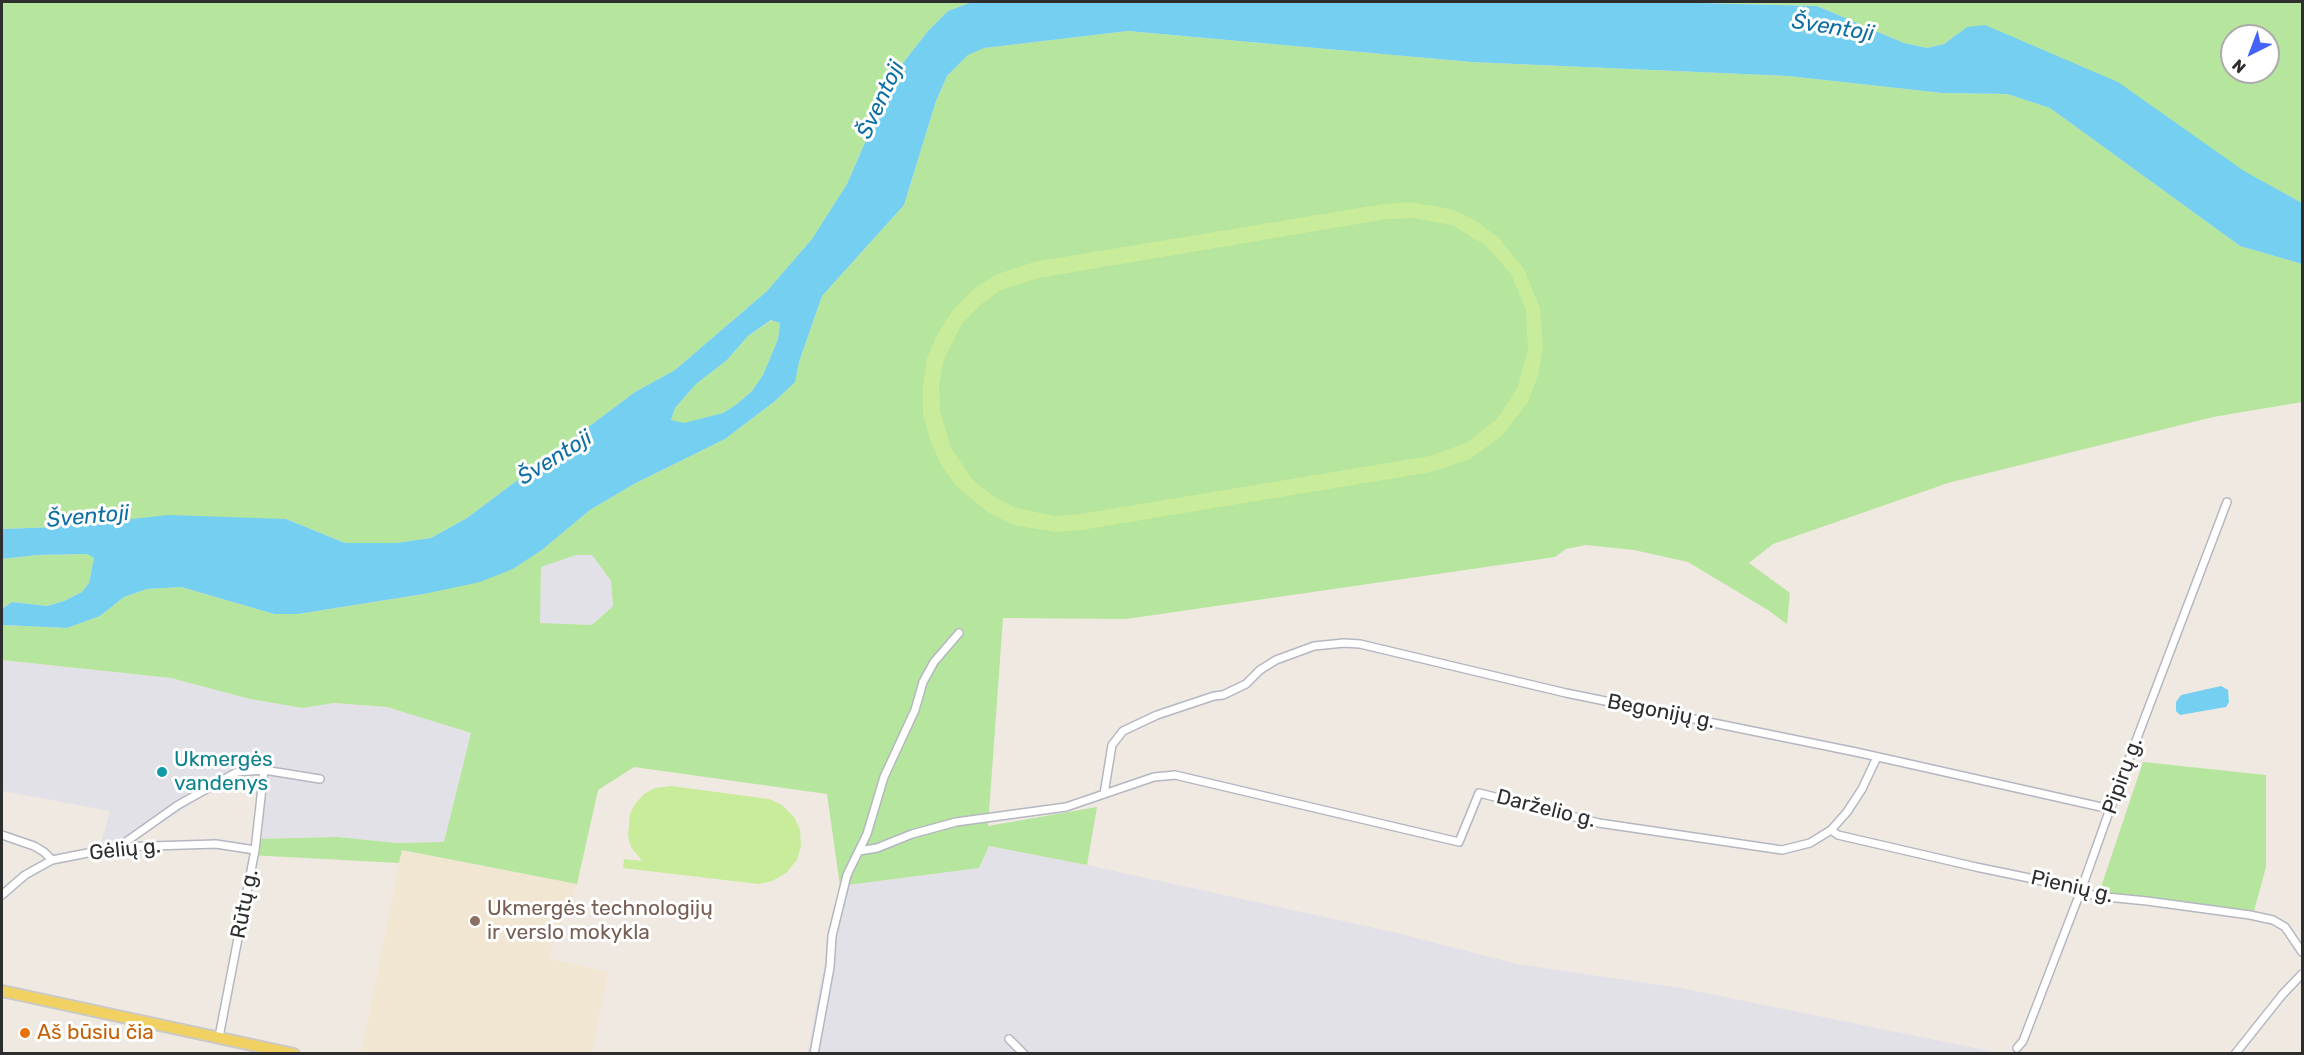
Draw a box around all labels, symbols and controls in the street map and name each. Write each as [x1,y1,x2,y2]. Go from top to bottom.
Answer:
water label: Šventoji [1790,8,1876,48]
north arrow [2220,24,2280,84]
text: N [2228,55,2250,77]
water label: Šventoji [852,57,910,143]
water label: Šventoji [513,425,597,491]
water label: Šventoji [46,500,130,534]
street label: Begonijų g. [1605,689,1717,735]
street label: Pipirų g. [2098,734,2148,818]
place label: Ukmergės vandenys [174,747,273,797]
marker: Ukmergės vandenys [155,765,169,779]
street label: Darželio g. [1494,784,1598,834]
street label: Gėlių g. [88,834,162,866]
street label: Pienių g. [2028,865,2116,909]
street label: Rūtų g. [226,867,264,941]
place label: Ukmergės technologijų ir verslo mokykla [487,896,713,946]
marker: Ukmergės technologijų ir verslo mokykla [468,914,482,928]
place label: Aš būsiu čia [37,1020,154,1046]
marker: Aš būsiu čia [18,1026,32,1040]

